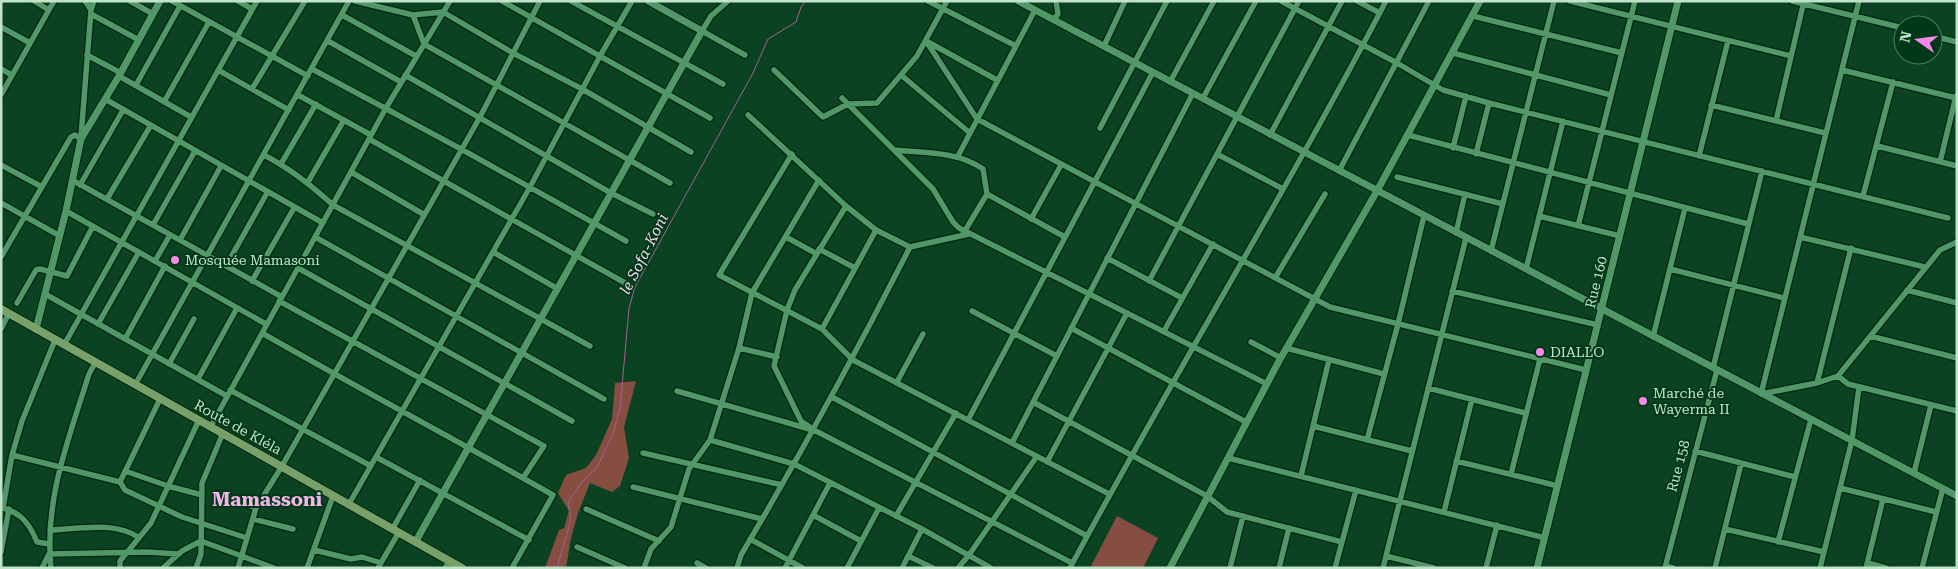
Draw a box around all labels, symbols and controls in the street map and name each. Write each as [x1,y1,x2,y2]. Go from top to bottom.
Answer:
north arrow [1893,15,1943,65]
text: N [1896,29,1915,44]
water label: le Sofa-Koni [616,210,672,297]
place label: Mosquée Mamasoni [185,252,320,268]
marker: Mosquée Mamasoni [169,254,181,266]
street label: Rue 160 [1582,254,1610,310]
place label: DIALLO [1550,344,1604,360]
marker: DIALLO [1534,346,1546,358]
place label: Marché de Wayerma II [1653,385,1730,417]
marker: Marché de Wayerma II [1637,395,1649,407]
street label: Route de Kléla [192,396,285,458]
street label: Rue 158 [1663,438,1693,494]
district label: Mamassoni [212,488,322,511]

